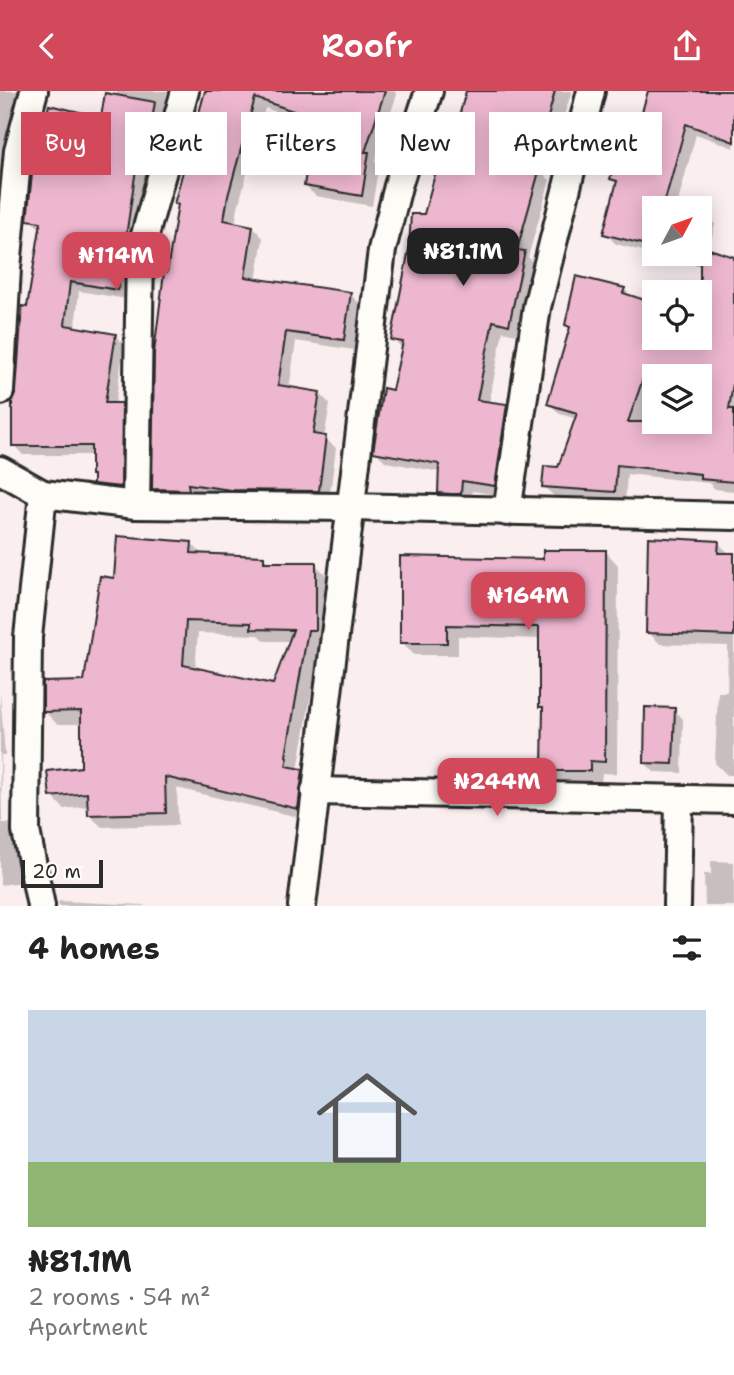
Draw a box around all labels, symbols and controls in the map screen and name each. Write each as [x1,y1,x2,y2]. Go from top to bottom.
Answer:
text: Roofr [321,24,413,67]
icon: back [28,27,66,65]
icon: share [668,27,706,65]
chip: Buy [21,112,111,175]
chip: Rent [125,112,227,175]
chip: Filters [241,112,361,175]
chip: New [375,112,475,175]
chip: Apartment [489,112,662,175]
north arrow [642,196,712,266]
map controls [642,196,712,434]
pin: ₦81.1M [406,229,520,288]
pin: ₦114M [67,233,165,292]
text: ₦81.1M [423,236,503,266]
text: ₦114M [78,240,154,270]
button: locate [642,280,712,350]
button: layers [642,364,712,434]
pin: ₦164M [479,573,577,632]
text: ₦164M [487,580,569,610]
pin: ₦244M [448,759,546,818]
text: ₦244M [453,766,541,796]
scale bar [21,857,103,889]
text: 20 m [32,859,81,884]
text: 4 homes [28,928,160,969]
icon: filters [668,929,706,967]
icon: home [304,1055,430,1181]
text: ₦81.1M [28,1241,132,1282]
text: 2 rooms · 54 m² [28,1282,211,1312]
text: Apartment [28,1312,148,1342]

